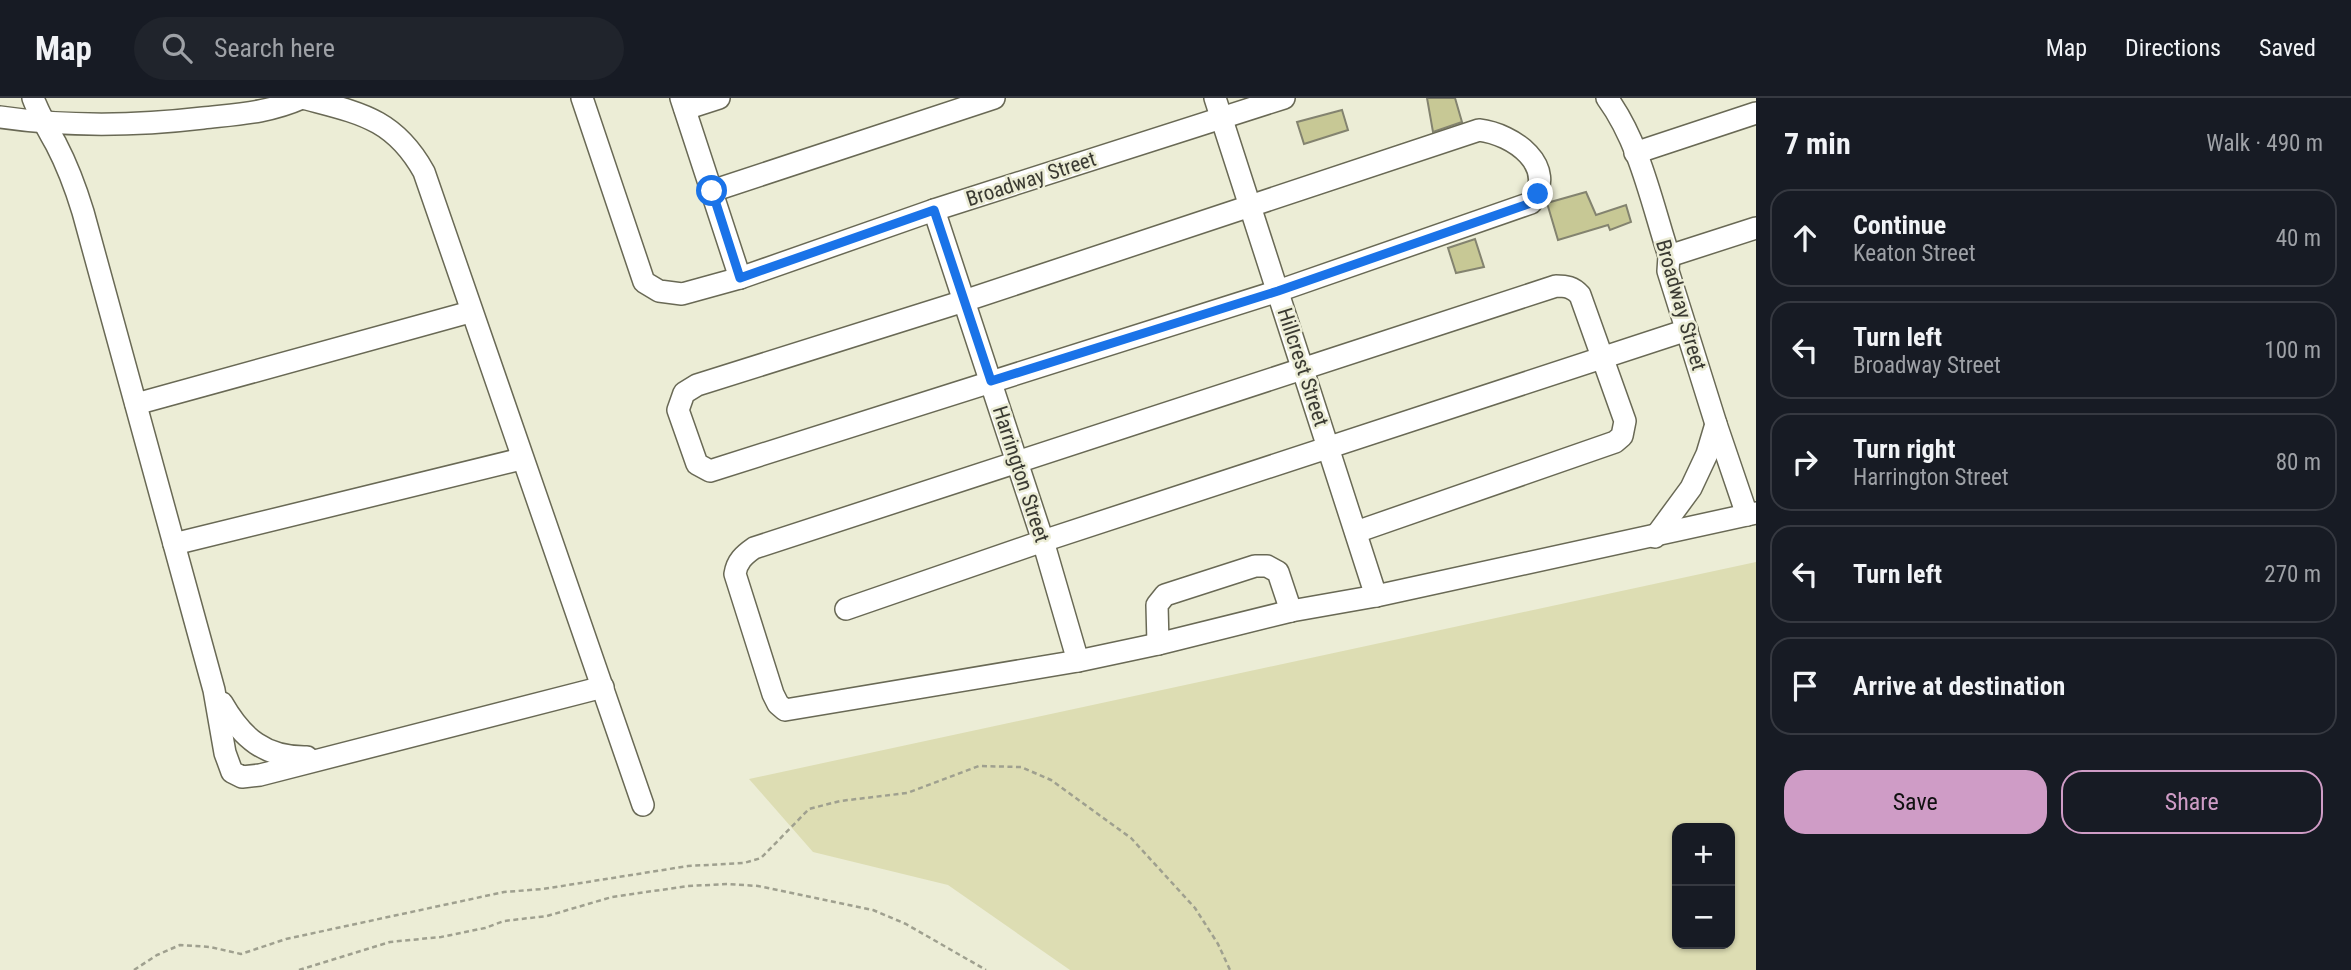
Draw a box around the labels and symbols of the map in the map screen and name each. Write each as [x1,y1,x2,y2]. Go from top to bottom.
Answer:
street label: Broadway Street [963,147,1099,211]
route start [696,175,727,206]
route end [1522,178,1553,209]
street label: Broadway Street [1651,237,1711,373]
street label: Hillcrest Street [1273,305,1333,429]
street label: Harrington Street [988,403,1054,545]

